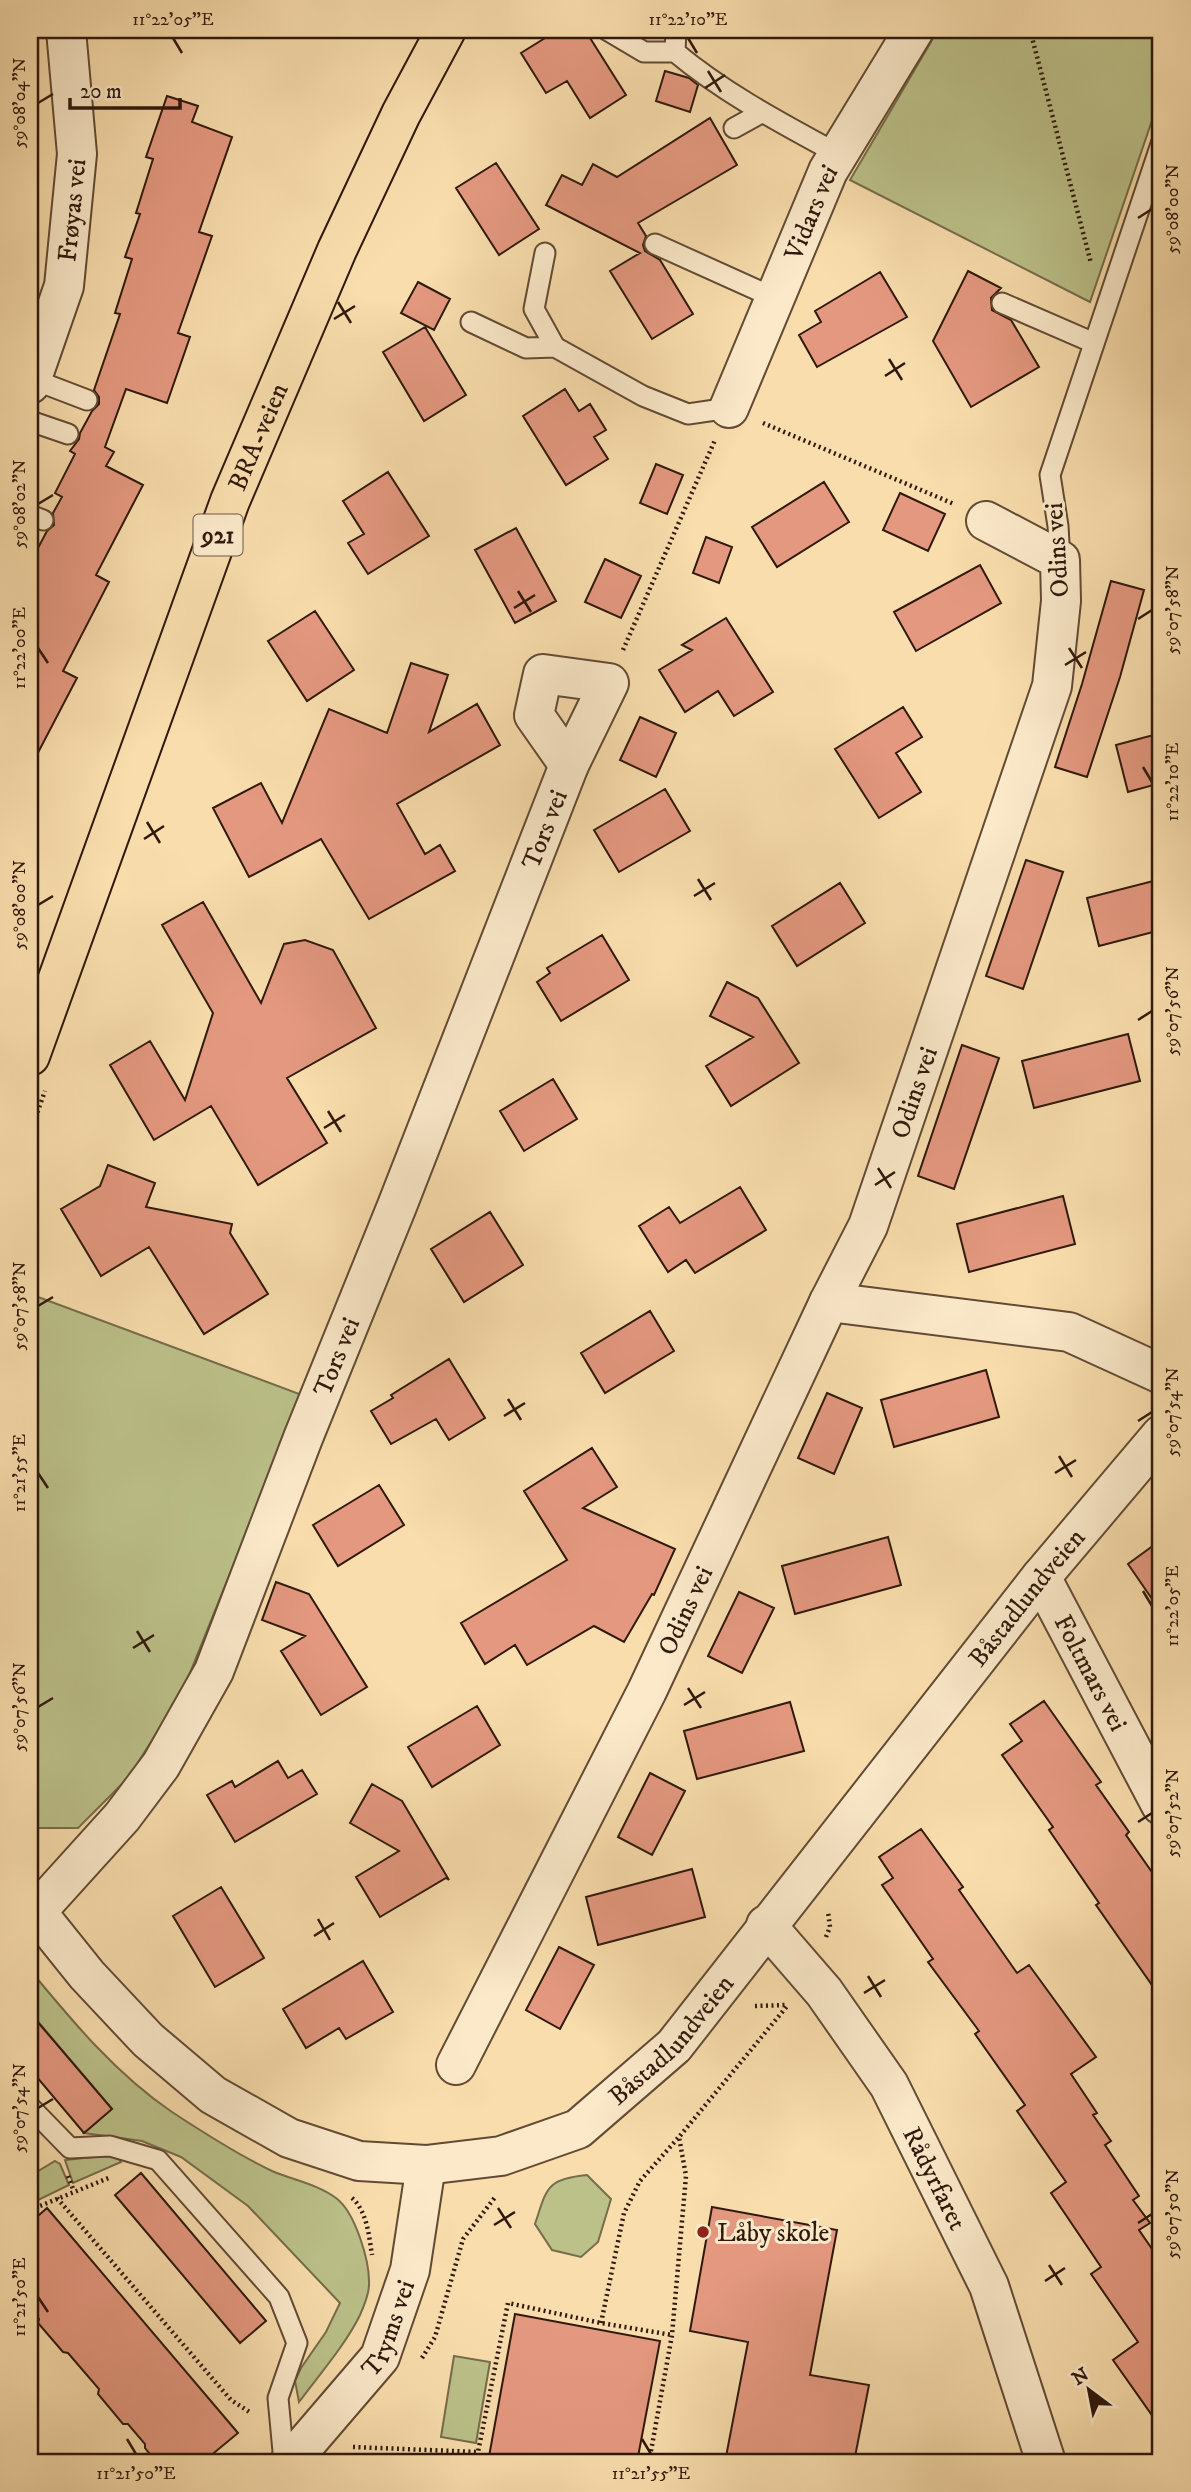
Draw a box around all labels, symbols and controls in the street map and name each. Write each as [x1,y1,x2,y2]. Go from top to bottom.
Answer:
text: 11°22'05"E [132,9,214,31]
text: 11°22'10"E [648,9,728,31]
text: 59°08'04"N [9,57,31,148]
scale bar [70,66,180,110]
text: 20 m [80,79,122,105]
street label: Frøyas vei [51,157,94,263]
street label: Vidars vei [777,159,846,266]
text: 59°08'00"N [1162,164,1184,254]
street label: BRA-veien [221,378,297,496]
text: 59°08'02"N [9,459,31,549]
street label: Odins vei [1038,501,1077,598]
road number: 921 [194,514,242,556]
text: 59°07'58"N [1162,565,1184,655]
text: 11°22'00"E [9,607,31,689]
text: 11°22'10"E [1162,742,1184,822]
street label: Tors vei [515,785,576,874]
text: 59°08'00"N [9,860,31,950]
text: 59°07'56"N [1162,966,1184,1056]
street label: Odins vei [884,1043,946,1143]
text: 59°07'58"N [9,1261,31,1351]
street label: Tors vei [307,1313,368,1401]
text: 59°07'54"N [1162,1367,1184,1457]
text: 11°21'55"E [9,1433,31,1512]
street label: Båstadlundveien [962,1522,1093,1674]
street label: Odins vei [651,1561,721,1661]
text: 11°22'05"E [1162,1565,1184,1647]
street label: Foltmars vei [1046,1609,1134,1737]
text: 59°07'56"N [9,1662,31,1752]
text: 59°07'52"N [1162,1768,1184,1857]
street label: Båstadlundveien [602,1968,742,2113]
text: 59°07'54"N [9,2063,31,2153]
street label: Rådyrfaret [894,2122,974,2236]
text: 59°07'50"N [1162,2169,1184,2259]
place label: Låby skole [717,2217,829,2250]
marker: Låby skole [695,2224,711,2240]
text: 11°21'50"E [9,2257,31,2337]
street label: Tryms vei [355,2276,423,2385]
north arrow [1054,2356,1124,2426]
text: N [1068,2363,1094,2391]
text: 11°21'50"E [96,2463,176,2485]
text: 11°21'55"E [612,2463,691,2485]

